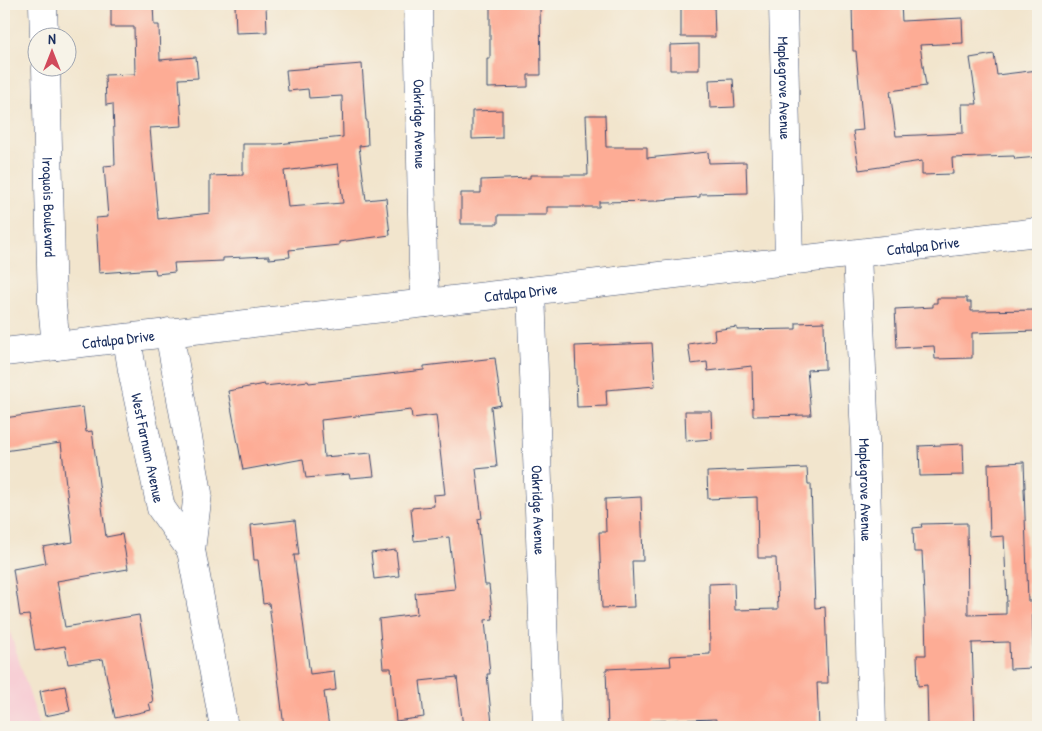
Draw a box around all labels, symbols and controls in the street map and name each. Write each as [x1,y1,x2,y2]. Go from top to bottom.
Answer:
north arrow [28,28,78,78]
text: N [48,29,56,48]
street label: Maplegrove Avenue [773,36,797,140]
street label: Oakridge Avenue [409,79,432,169]
street label: Iroquois Boulevard [38,157,61,257]
street label: Catalpa Drive [885,231,960,260]
street label: Catalpa Drive [483,277,558,307]
street label: Catalpa Drive [81,324,156,353]
street label: West Farnum Avenue [127,391,170,505]
street label: Maplegrove Avenue [855,438,878,542]
street label: Oakridge Avenue [527,465,551,555]

